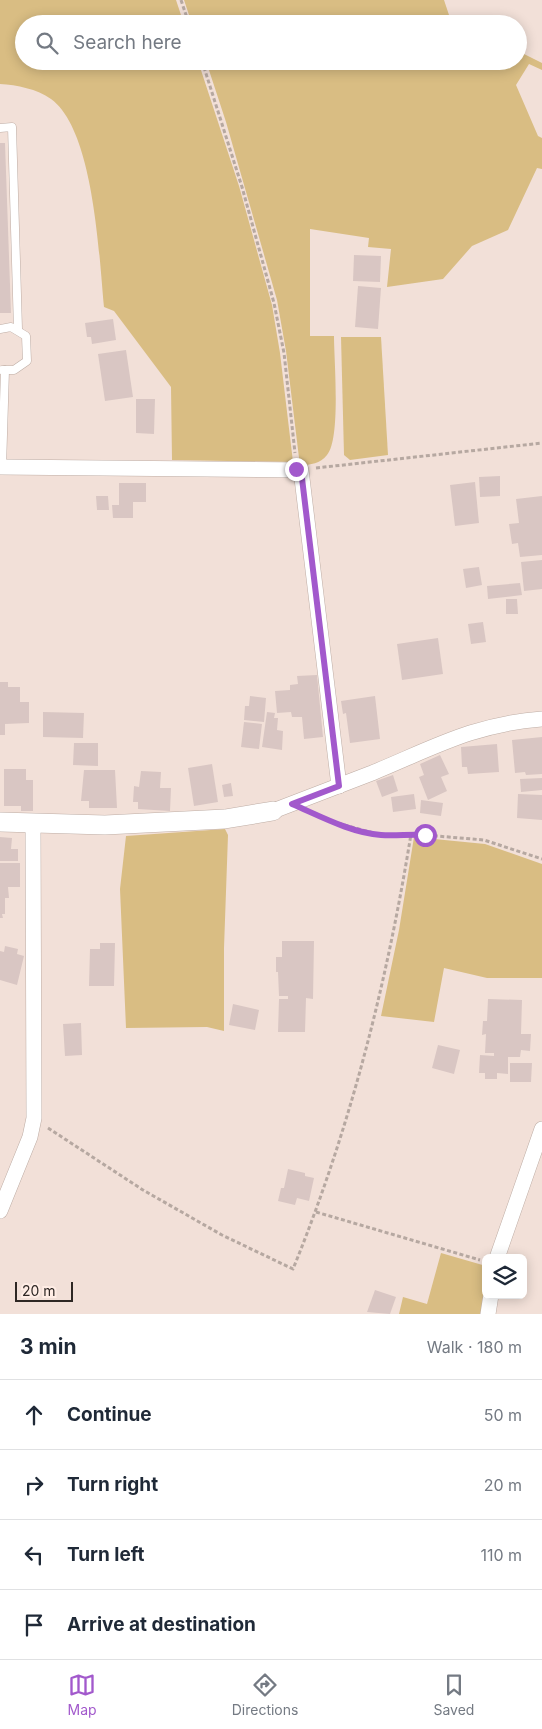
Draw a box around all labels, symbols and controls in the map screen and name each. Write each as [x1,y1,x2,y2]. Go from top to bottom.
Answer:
search box [15,15,527,70]
icon: search [33,29,61,57]
text: Search here [73,31,182,54]
route end [285,458,308,481]
route start [414,824,437,847]
map controls [482,1254,527,1299]
button: layers [482,1254,527,1299]
scale bar [15,1279,72,1302]
text: 20 m [22,1282,56,1299]
text: 3 min [20,1334,76,1359]
text: Walk · 180 m [427,1337,522,1357]
icon: ahead [20,1401,48,1429]
text: Continue [67,1403,152,1426]
text: 50 m [484,1405,522,1425]
icon: right [20,1471,48,1499]
text: Turn right [67,1473,158,1496]
text: 20 m [484,1475,522,1495]
icon: left [20,1541,48,1569]
text: Turn left [67,1543,145,1566]
text: 110 m [480,1545,522,1565]
icon: arrive [20,1611,48,1639]
text: Arrive at destination [67,1613,256,1636]
tab: Map [68,1671,97,1718]
tab: Directions [232,1671,298,1718]
tab: Saved [433,1671,474,1718]

